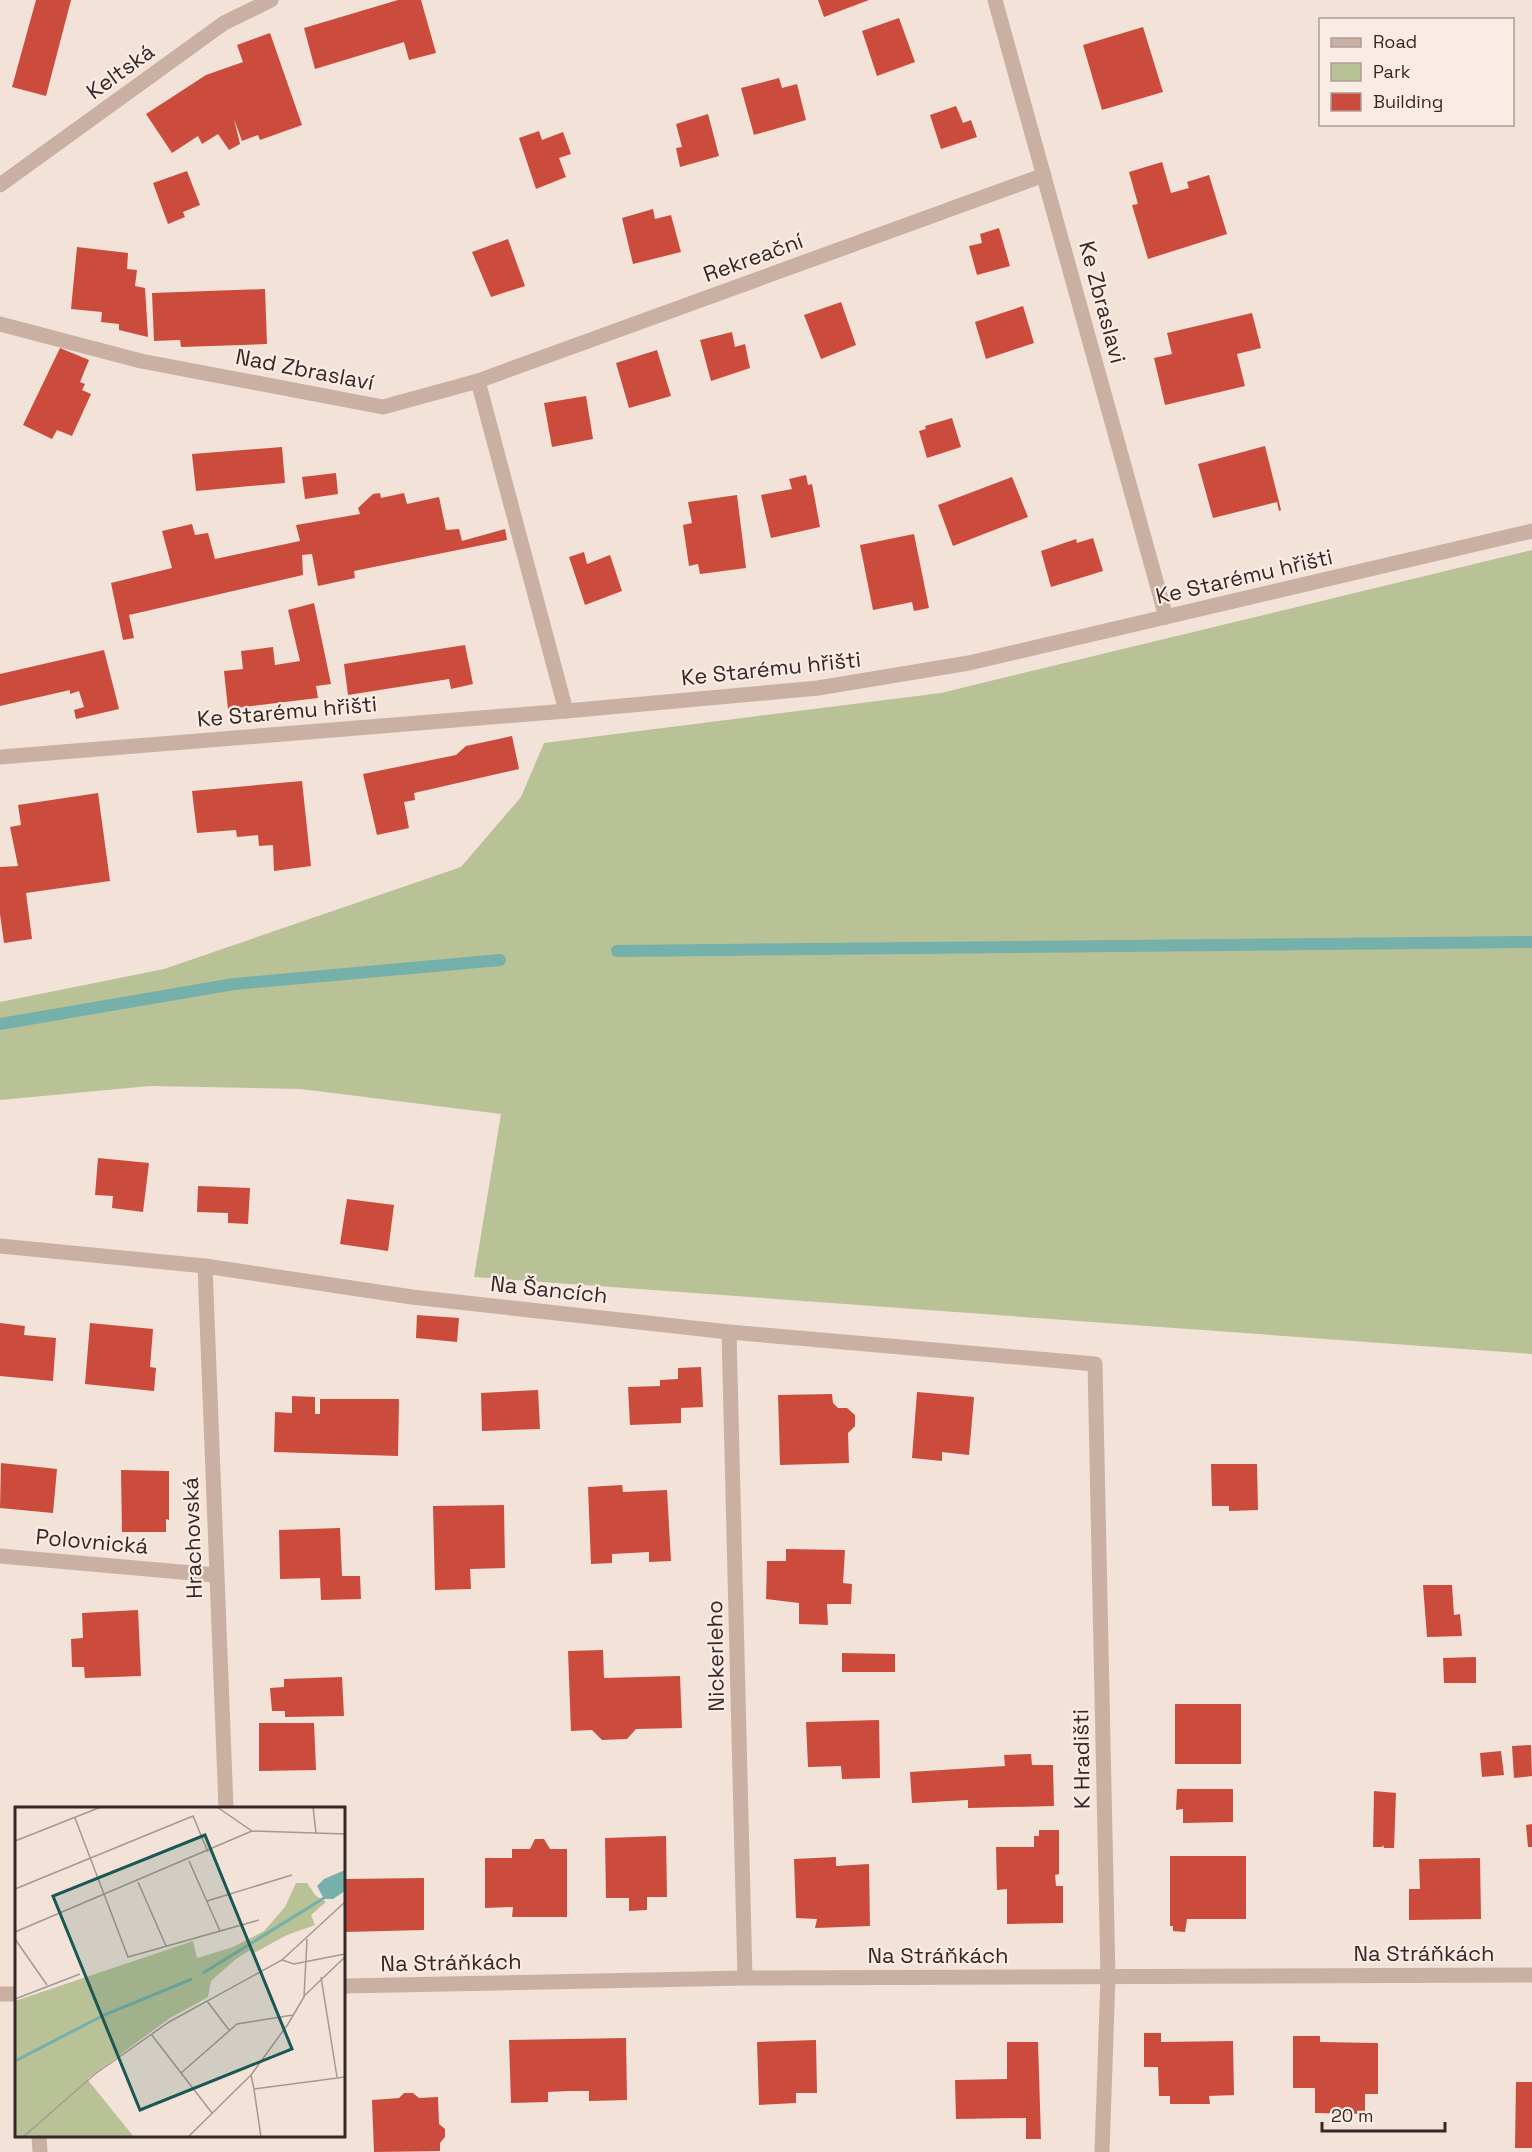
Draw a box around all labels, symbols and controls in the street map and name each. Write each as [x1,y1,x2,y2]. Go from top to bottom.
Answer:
legend [1319,18,1514,126]
text: Road [1373,30,1417,53]
street label: Keltská [80,37,160,105]
text: Park [1373,60,1411,83]
text: Building [1373,90,1443,113]
street label: Rekreační [699,226,807,288]
street label: Ke Zbraslavi [1073,238,1133,366]
street label: Nad Zbraslaví [233,342,377,396]
street label: Ke Starému hřišti [1153,542,1335,610]
street label: Ke Starému hřišti [680,645,862,691]
street label: Ke Starému hřišti [196,689,378,733]
street label: Na Šancích [489,1269,609,1309]
street label: Hrachovská [176,1476,208,1599]
street label: Polovnická [34,1522,150,1560]
street label: Nickerleho [700,1600,730,1712]
street label: K Hradišti [1066,1709,1096,1809]
inset map [15,1807,345,2137]
street label: Na Stráňkách [1353,1939,1495,1967]
street label: Na Stráňkách [867,1941,1009,1969]
street label: Na Stráňkách [380,1947,522,1977]
scale bar [1322,2095,1445,2133]
text: 20 m [1331,2104,1374,2127]

